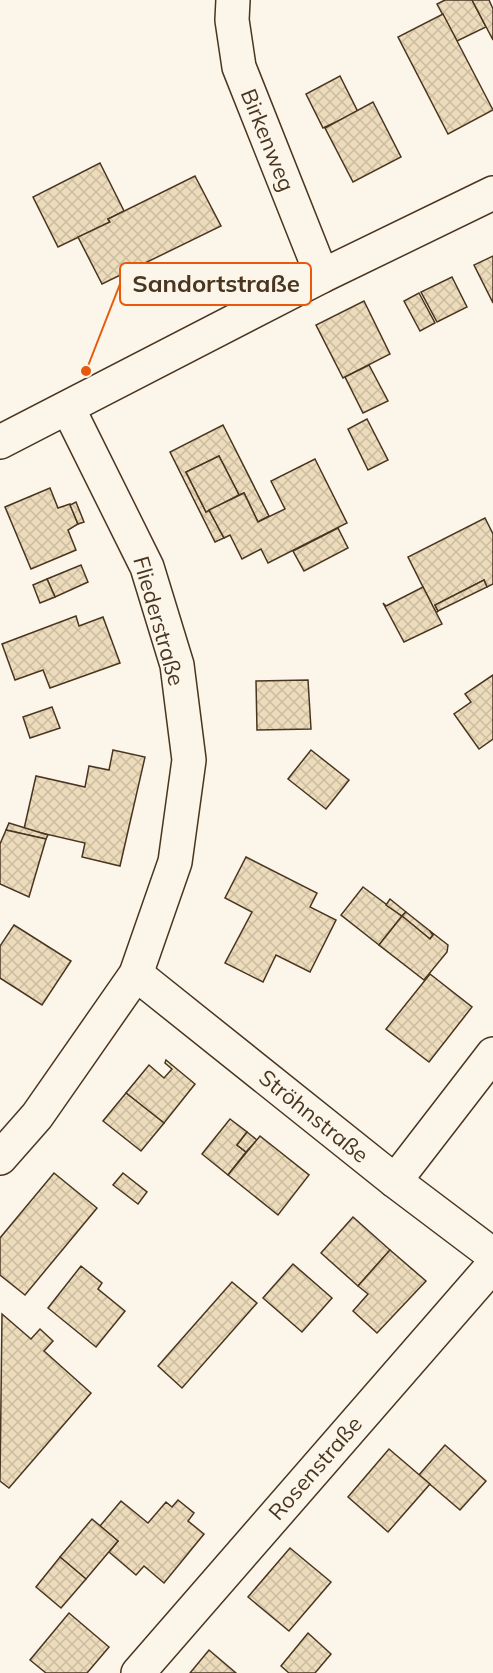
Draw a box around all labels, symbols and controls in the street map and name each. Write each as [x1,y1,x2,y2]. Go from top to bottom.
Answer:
street label: Birkenweg [235,85,301,195]
callout: Sandortstraße [120,263,311,305]
text: Sandortstraße [132,268,300,298]
street label: Fliederstraße [127,553,191,689]
street label: Ströhnstraße [253,1063,375,1169]
street label: Rosenstraße [262,1410,368,1526]

